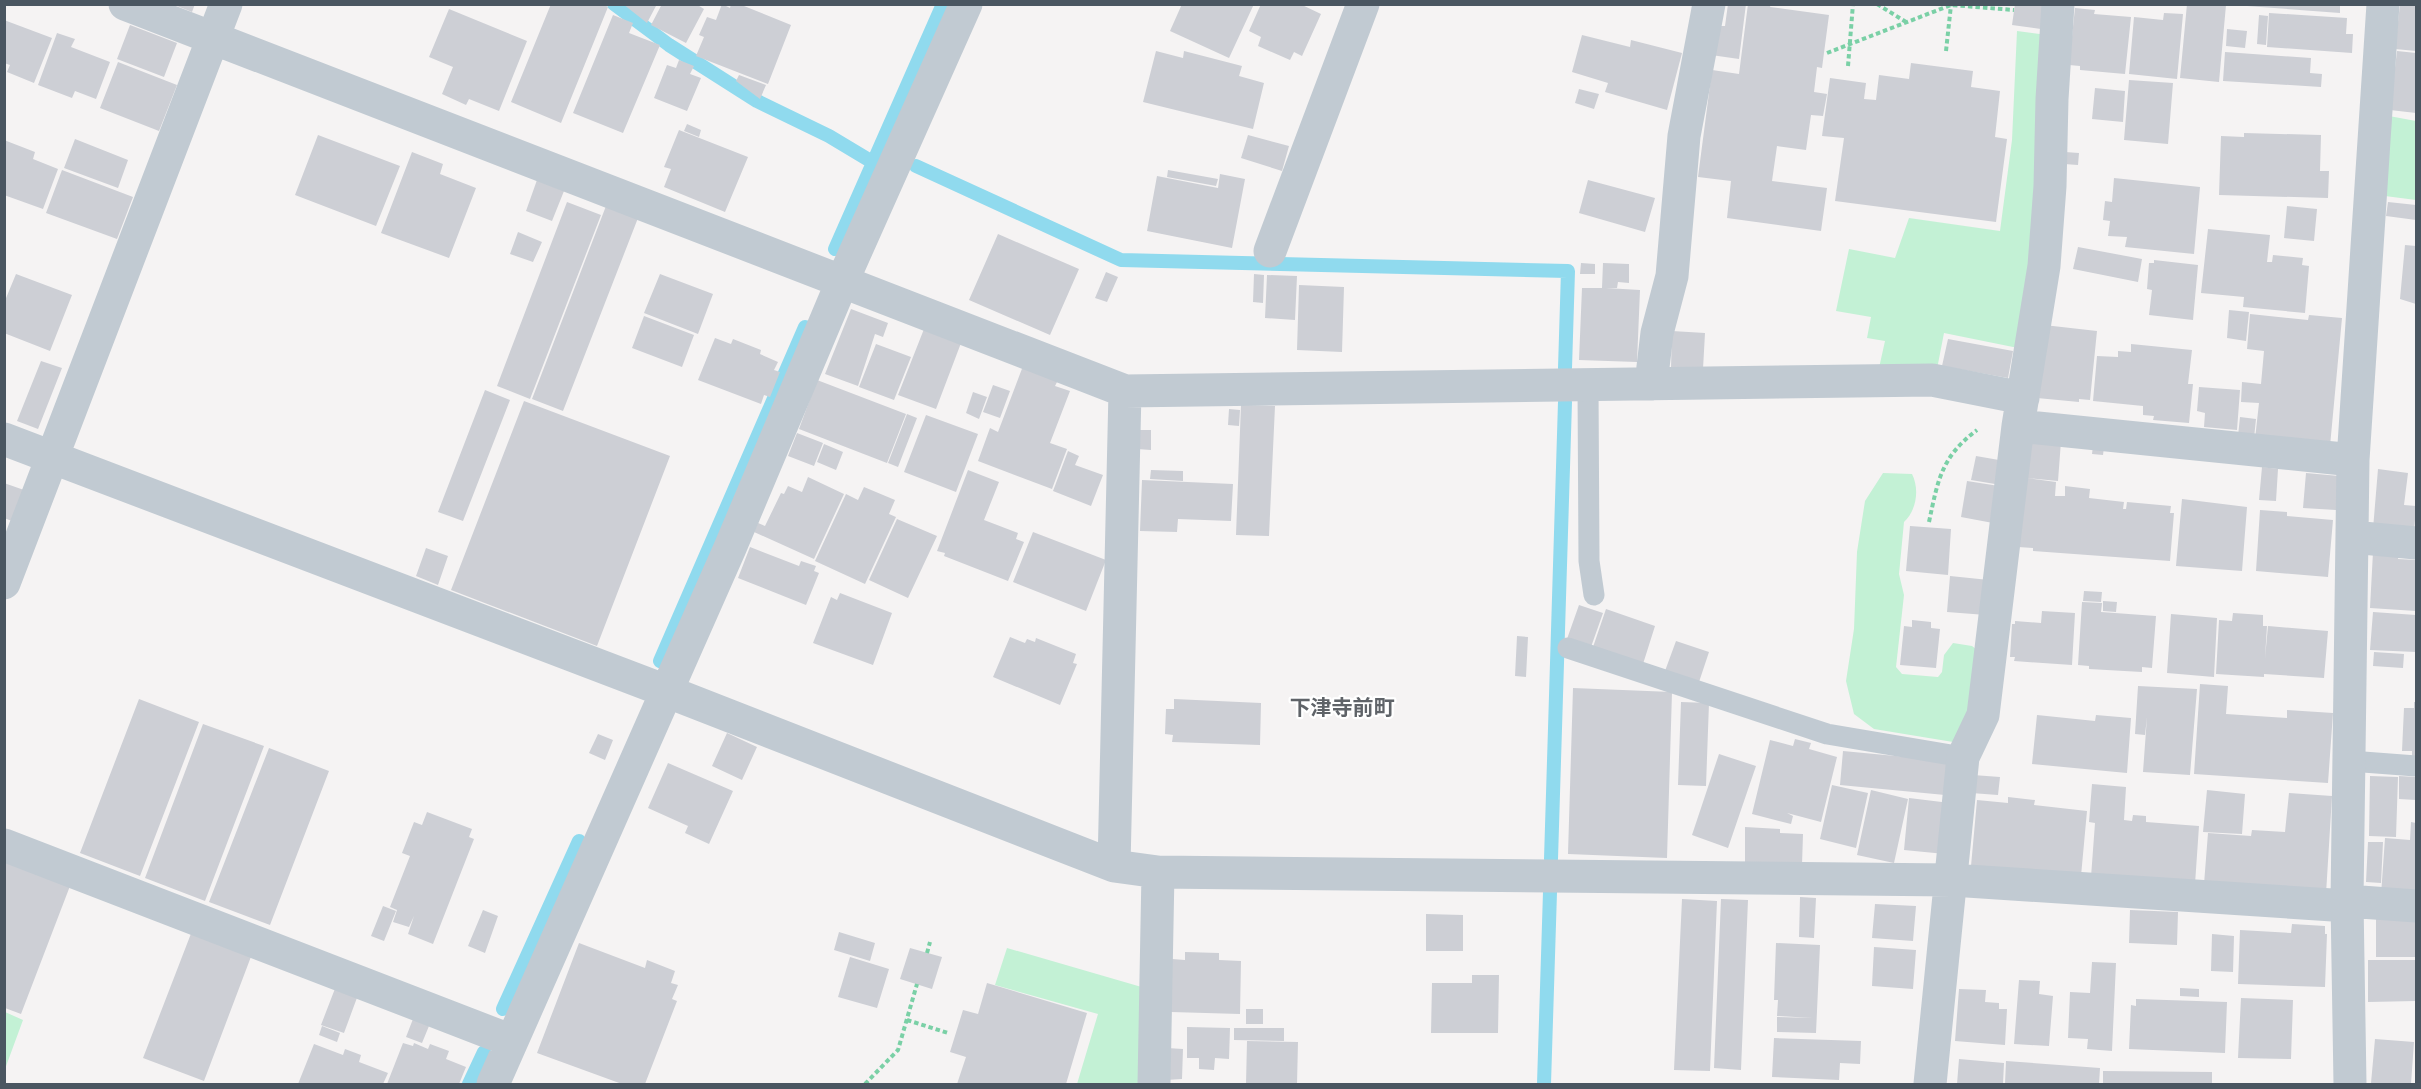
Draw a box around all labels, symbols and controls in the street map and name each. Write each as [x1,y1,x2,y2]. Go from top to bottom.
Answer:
district label: 下津寺前町 [1290,696,1395,719]

